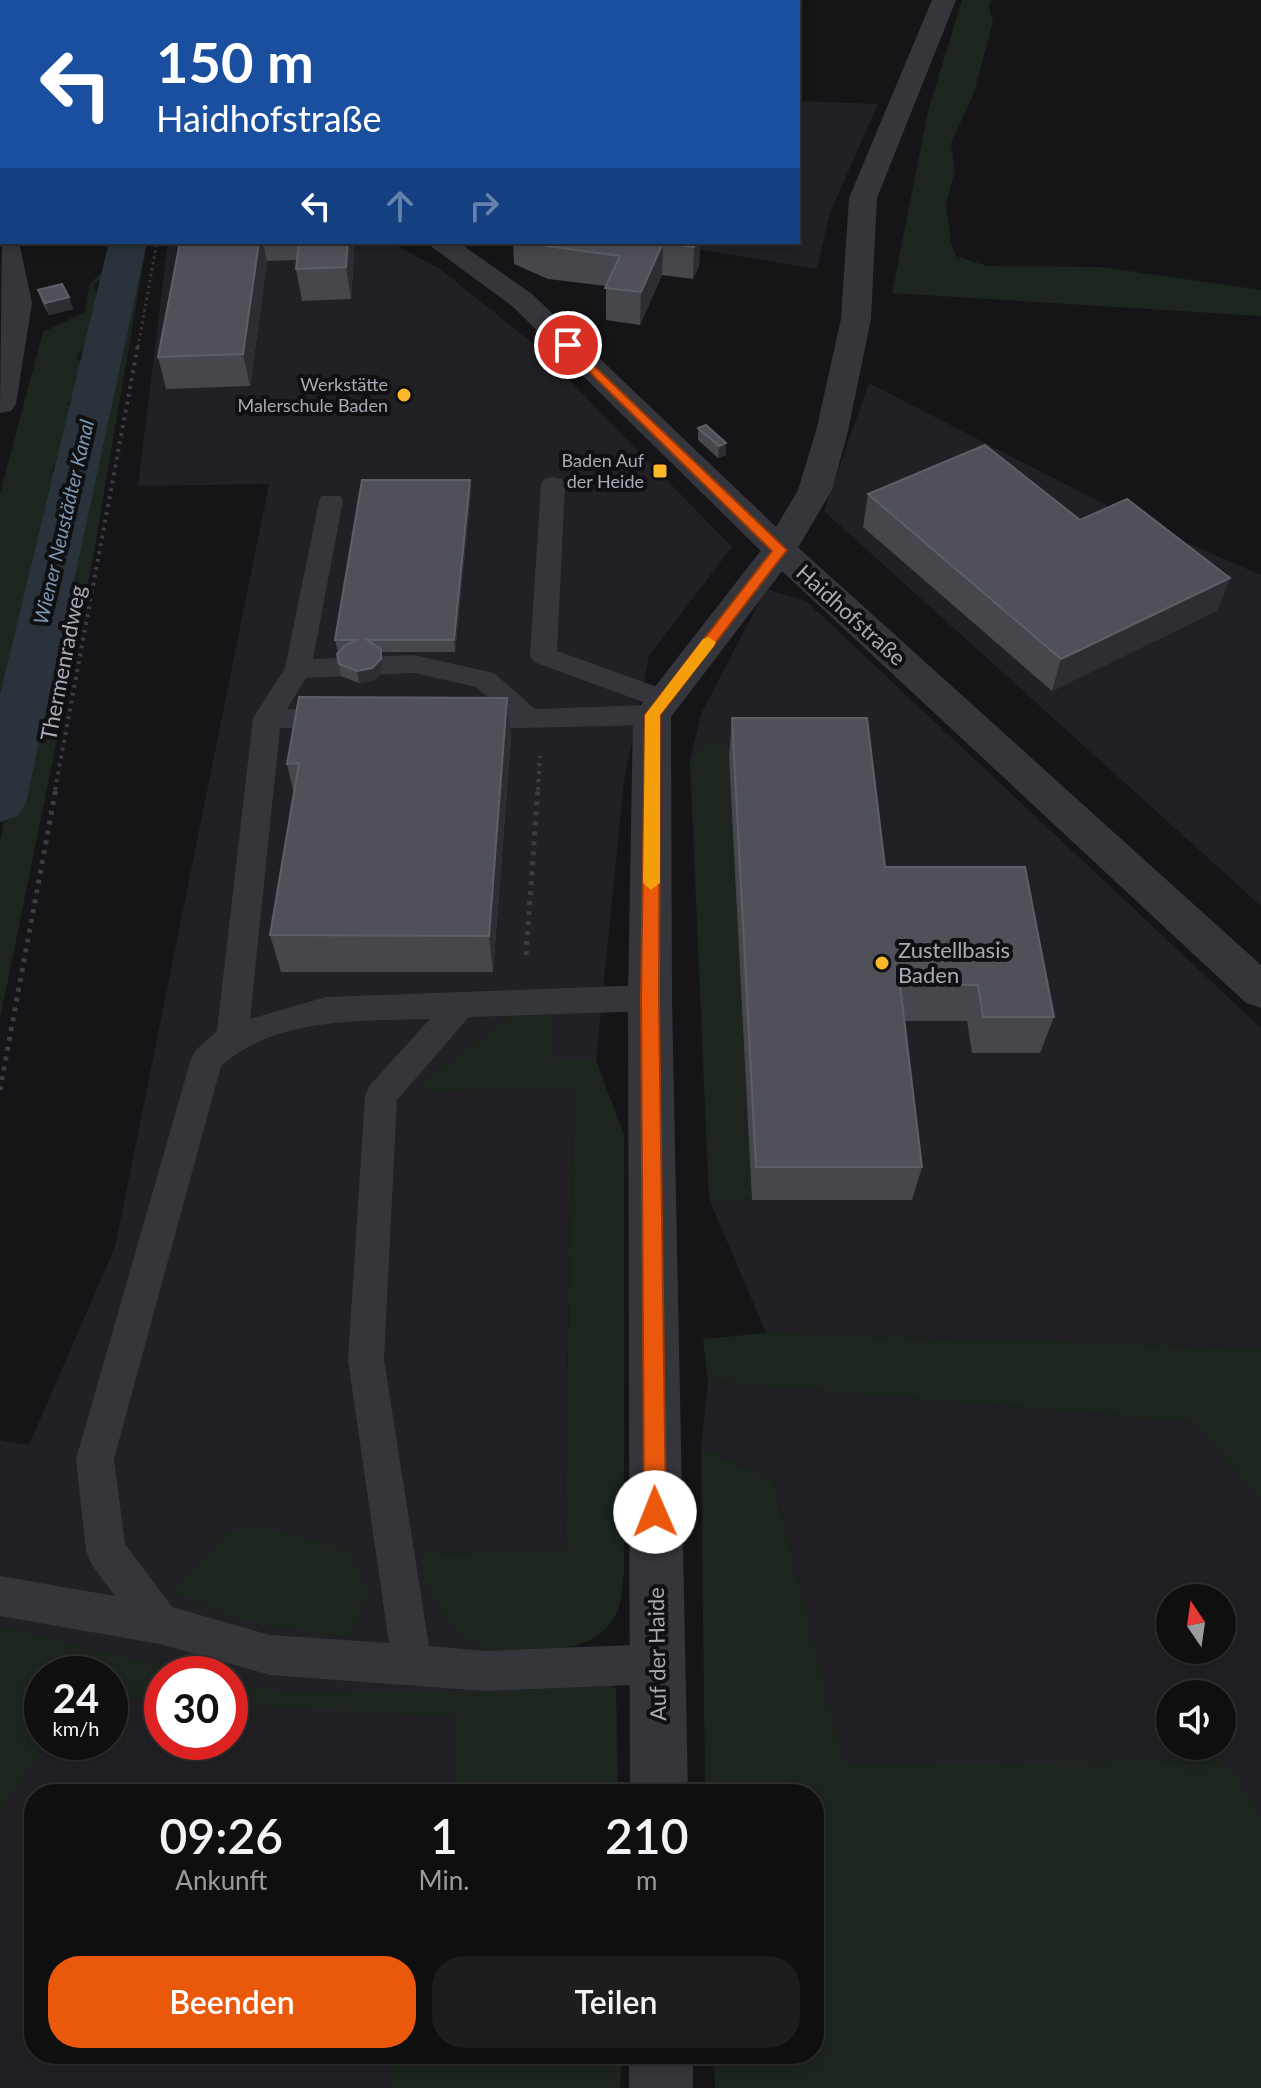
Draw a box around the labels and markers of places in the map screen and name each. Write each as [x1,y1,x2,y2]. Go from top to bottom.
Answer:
pin [534,311,602,379]
place label: Werkstätte Malerschule Baden [237,373,388,416]
marker: Werkstätte Malerschule Baden [395,386,413,404]
place label: Baden Auf der Heide [562,449,645,492]
marker: Baden Auf der Heide [651,462,669,480]
place label: Zustellbasis Baden [898,936,1010,988]
marker: Zustellbasis Baden [873,954,891,972]

